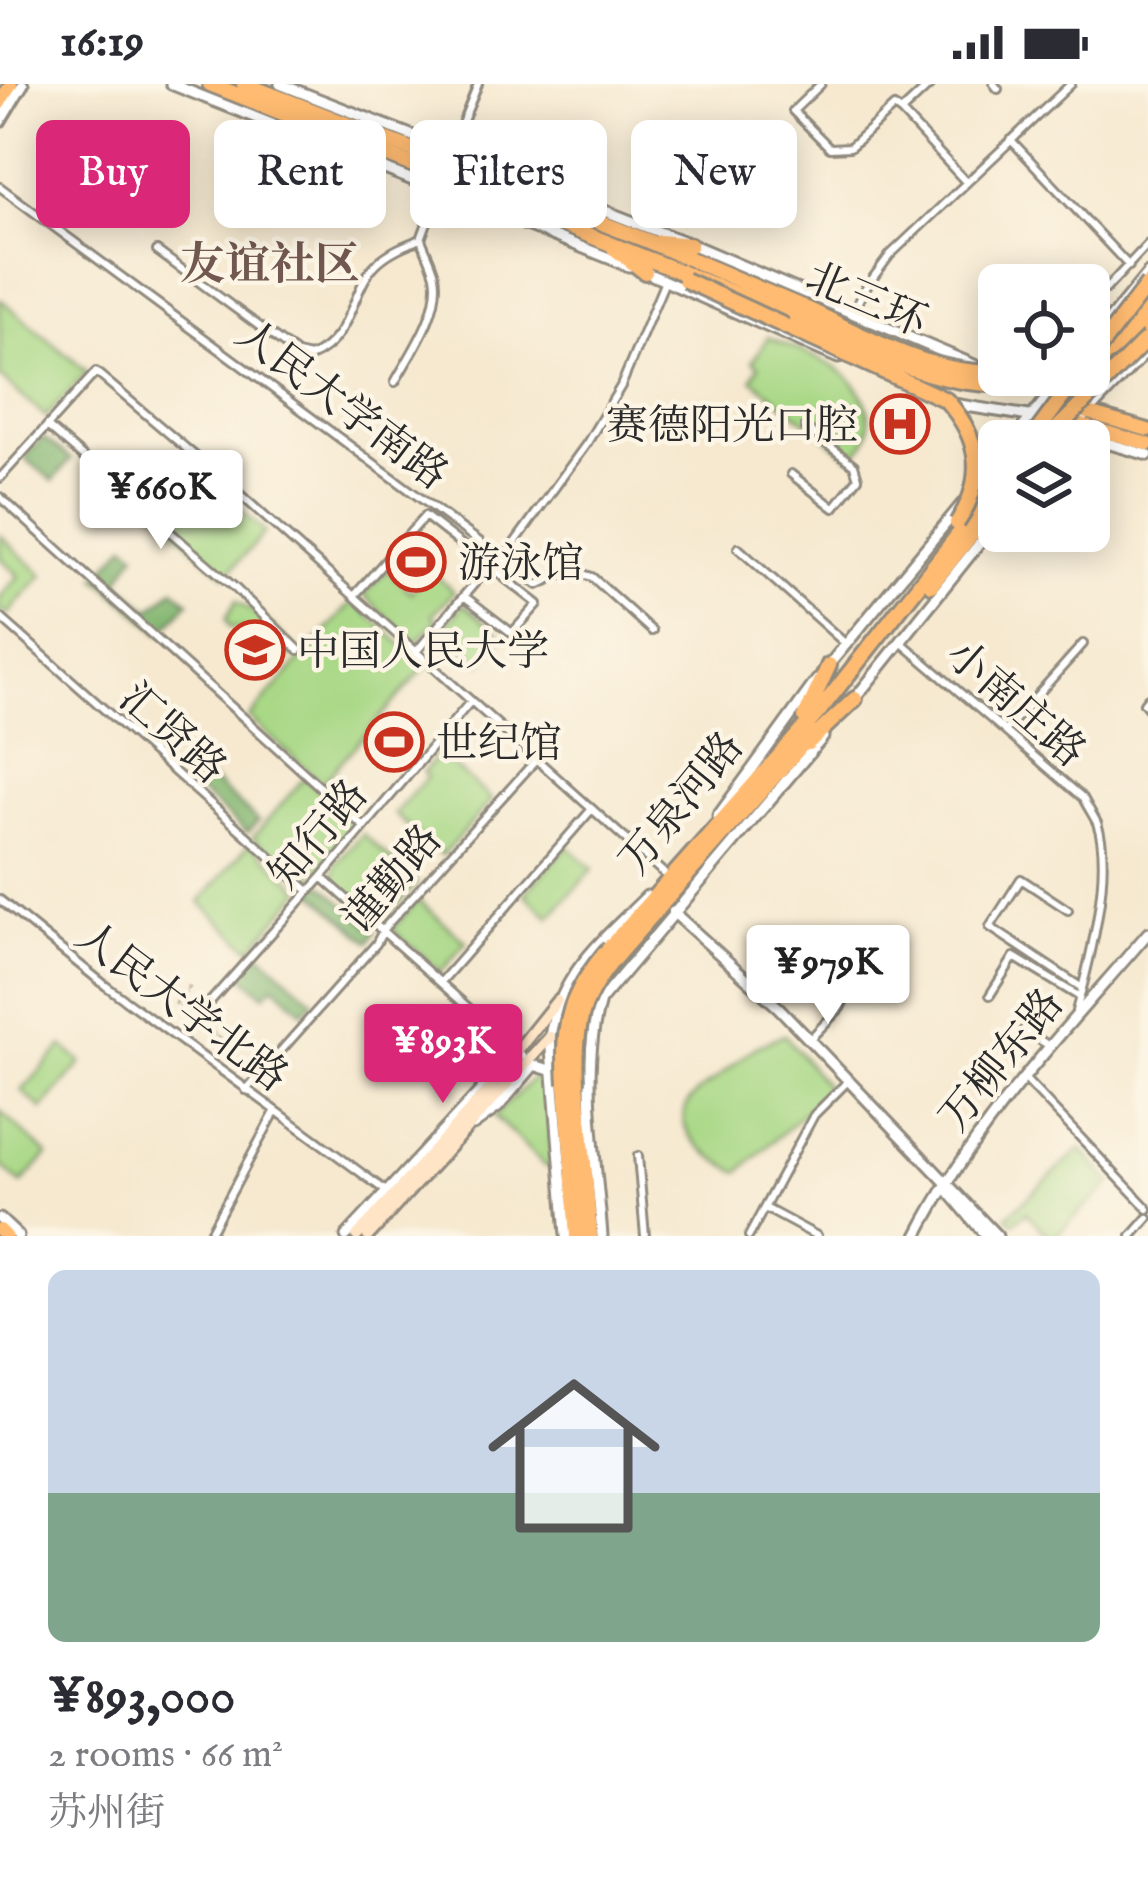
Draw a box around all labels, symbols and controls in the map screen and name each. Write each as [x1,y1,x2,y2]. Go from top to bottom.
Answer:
text: 16:19 [60,14,144,71]
chip: Buy [36,120,190,228]
chip: Rent [214,120,386,228]
chip: Filters [410,120,607,228]
chip: New [631,120,797,228]
district label: 友谊社区 [180,238,360,295]
street label: 北三环 [797,252,934,350]
map controls [978,264,1110,552]
button: locate [978,264,1110,396]
street label: 人民大学南路 [224,309,457,503]
hospital icon: 赛德阳光口腔 [869,393,931,455]
place label: 赛德阳光口腔 [606,401,858,454]
button: layers [978,420,1110,552]
pin: ¥660K [77,450,245,552]
text: ¥660K [107,464,215,513]
sports icon: 游泳馆 [385,531,447,593]
place label: 游泳馆 [458,539,584,592]
school or university icon: 中国人民大学 [224,619,286,681]
place label: 中国人民大学 [297,627,549,680]
street label: 小南庄路 [934,630,1095,780]
street label: 汇贤路 [107,673,236,796]
sports icon: 世纪馆 [363,711,425,773]
place label: 世纪馆 [436,719,562,772]
street label: 万泉河路 [609,722,756,886]
street label: 知行路 [259,770,380,901]
street label: 谨勤路 [333,815,454,946]
street label: 人民大学北路 [64,911,297,1105]
pin: ¥979K [744,925,912,1027]
text: ¥979K [774,939,882,988]
street label: 万柳东路 [929,979,1076,1143]
pin: ¥893K [359,1004,527,1106]
text: ¥893K [391,1018,495,1067]
icon: home [466,1348,682,1564]
text: ¥893,000 [48,1666,235,1731]
text: 2 rooms · 66 m² [48,1731,283,1780]
text: 苏州街 [48,1790,165,1839]

